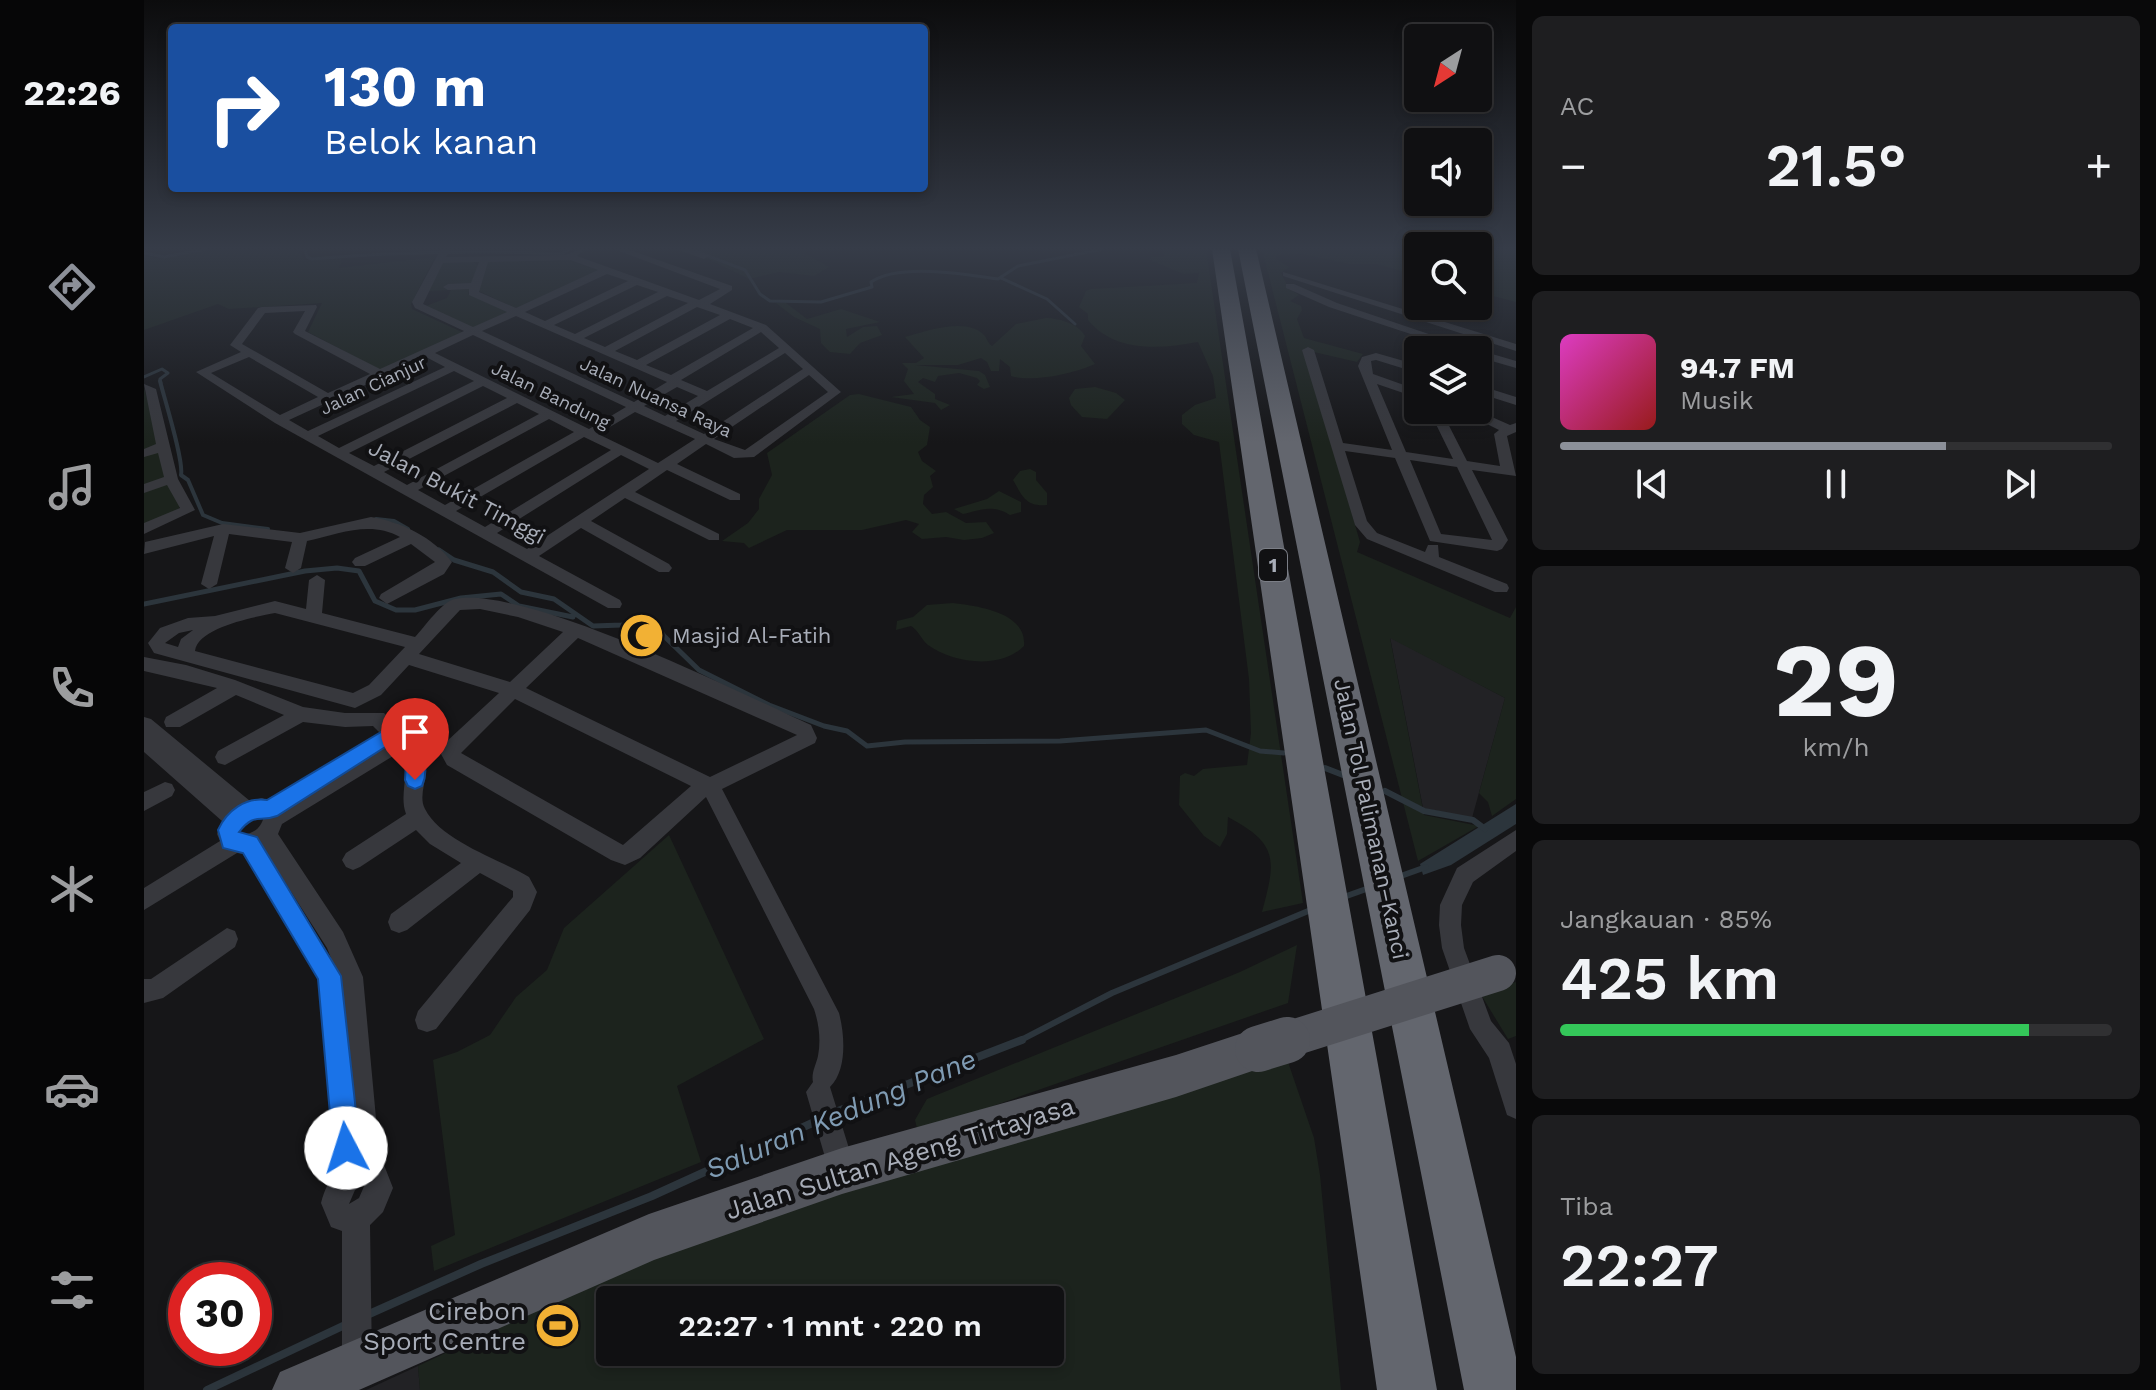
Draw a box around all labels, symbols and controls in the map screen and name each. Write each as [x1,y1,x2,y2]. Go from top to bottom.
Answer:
north arrow [1404,24,1492,112]
map controls [1404,24,1492,424]
text: 130 m [324,54,486,120]
icon: right [192,56,296,160]
text: 22:26 [23,72,121,114]
text: AC [1560,91,1594,121]
text: Belok kanan [324,121,538,163]
button: sound [1404,128,1492,216]
text: 21.5° [1765,130,1907,201]
text: − [1560,140,1587,192]
text: + [2085,140,2112,192]
button: search [1404,232,1492,320]
icon: directions [44,259,100,315]
button: layers [1404,336,1492,424]
text: 94.7 FM [1680,350,1795,385]
street label: Jalan Cianjur [317,351,429,419]
street label: Jalan Nuansa Raya [577,353,735,441]
street label: Jalan Bandung [488,357,614,433]
text: Musik [1680,385,1753,415]
street label: Jalan Bukit Timggi [365,435,549,549]
icon: music [44,459,100,515]
icon: previous [1630,462,1674,506]
icon: pause [1814,462,1858,506]
icon: next [1998,462,2042,506]
road number: 1 [1259,549,1287,581]
mosque icon: Masjid Al-Fatih [617,611,665,659]
text: 29 [1773,619,1899,741]
place label: Masjid Al-Fatih [672,623,831,648]
icon: phone [44,660,100,716]
street label: Jalan Tol Palimanan–Kanci [1329,676,1413,962]
pin [381,698,449,780]
icon: arrive [393,710,437,754]
text: km/h [1803,732,1869,762]
icon: climate [44,861,100,917]
text: Jangkauan · 85% [1560,904,1772,934]
text: 425 km [1560,943,1779,1014]
water label: Saluran Kedung Pane [701,1042,981,1186]
icon: car [44,1061,100,1117]
street label: Jalan Sultan Ageng Tirtayasa [722,1090,1078,1225]
position arrow [304,1106,388,1190]
text: Tiba [1560,1191,1613,1221]
text: 22:27 [1560,1230,1719,1301]
icon: filters [44,1262,100,1318]
speed limit sign: 30 [168,1262,272,1366]
place label: Cirebon Sport Centre [363,1296,526,1356]
sports icon: Cirebon Sport Centre [533,1302,581,1350]
text: 22:27 · 1 mnt · 220 m [678,1308,982,1343]

